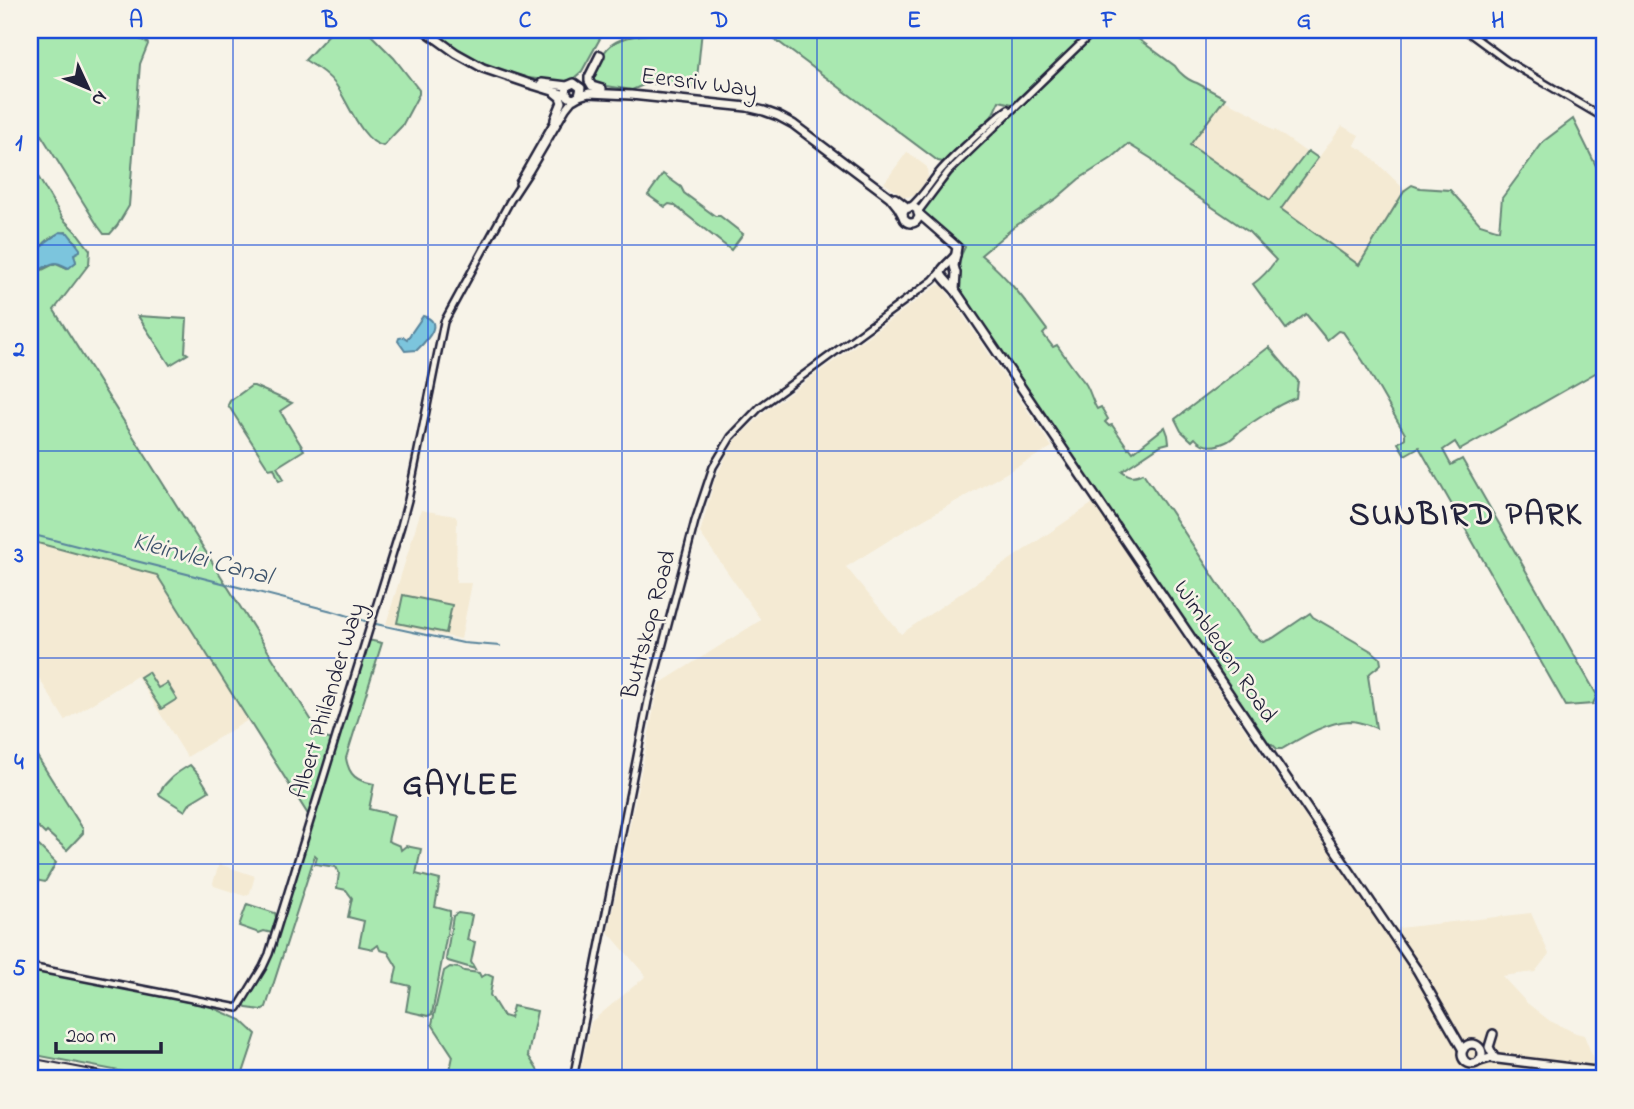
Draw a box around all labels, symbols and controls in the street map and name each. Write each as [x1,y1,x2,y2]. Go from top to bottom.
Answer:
text: A [129,5,143,38]
text: B [321,5,338,38]
text: C [519,5,532,38]
text: D [711,5,728,38]
text: E [907,5,921,38]
text: F [1101,5,1117,38]
text: G [1297,5,1311,38]
text: H [1491,5,1505,38]
north arrow [52,52,122,122]
street label: Eersriv Way [639,60,759,109]
text: N [84,84,113,112]
text: 1 [15,128,23,161]
text: 2 [12,334,25,367]
district label: SUNBIRD PARK [1349,493,1583,540]
water label: Kleinvlei Canal [128,523,278,598]
text: 3 [13,540,24,573]
street label: Buttskop Road [613,546,687,704]
street label: Wimbledon Road [1163,574,1285,731]
street label: Albert Philander Way [283,599,376,804]
text: 4 [14,747,24,780]
district label: GAYLEE [402,763,520,810]
text: 5 [12,953,26,986]
scale bar [56,1011,161,1055]
text: 200 m [66,1022,116,1052]

